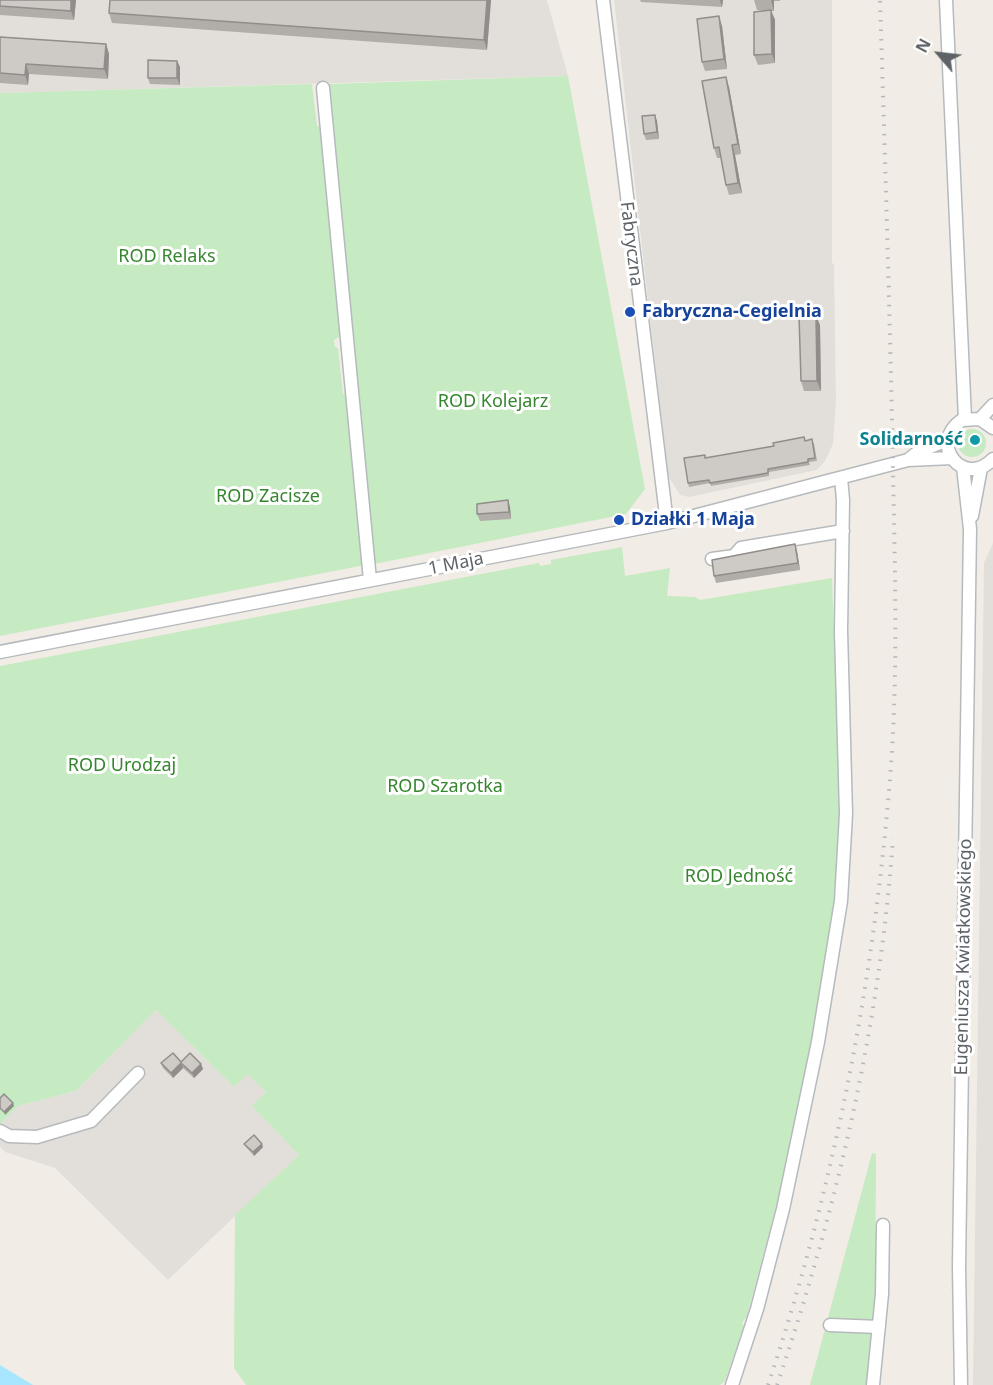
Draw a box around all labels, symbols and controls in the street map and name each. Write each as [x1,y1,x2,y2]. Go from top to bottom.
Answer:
north arrow [909,24,969,84]
text: N [910,35,936,56]
street label: Fabryczna [615,200,647,288]
park label: ROD Relaks [118,246,216,268]
place label: Fabryczna-Cegielnia [642,301,822,323]
marker: Fabryczna-Cegielnia [623,305,637,319]
park label: ROD Kolejarz [438,391,548,413]
place label: Solidarność [860,429,963,451]
marker: Solidarność [968,433,982,447]
park label: ROD Zacisze [216,486,320,508]
place label: Działki 1 Maja [631,509,755,531]
marker: Działki 1 Maja [612,513,626,527]
street label: 1 Maja [426,548,486,580]
park label: ROD Urodzaj [68,755,176,777]
park label: ROD Szarotka [387,776,503,798]
street label: Eugeniusza Kwiatkowskiego [951,838,977,1076]
park label: ROD Jedność [685,866,793,888]

